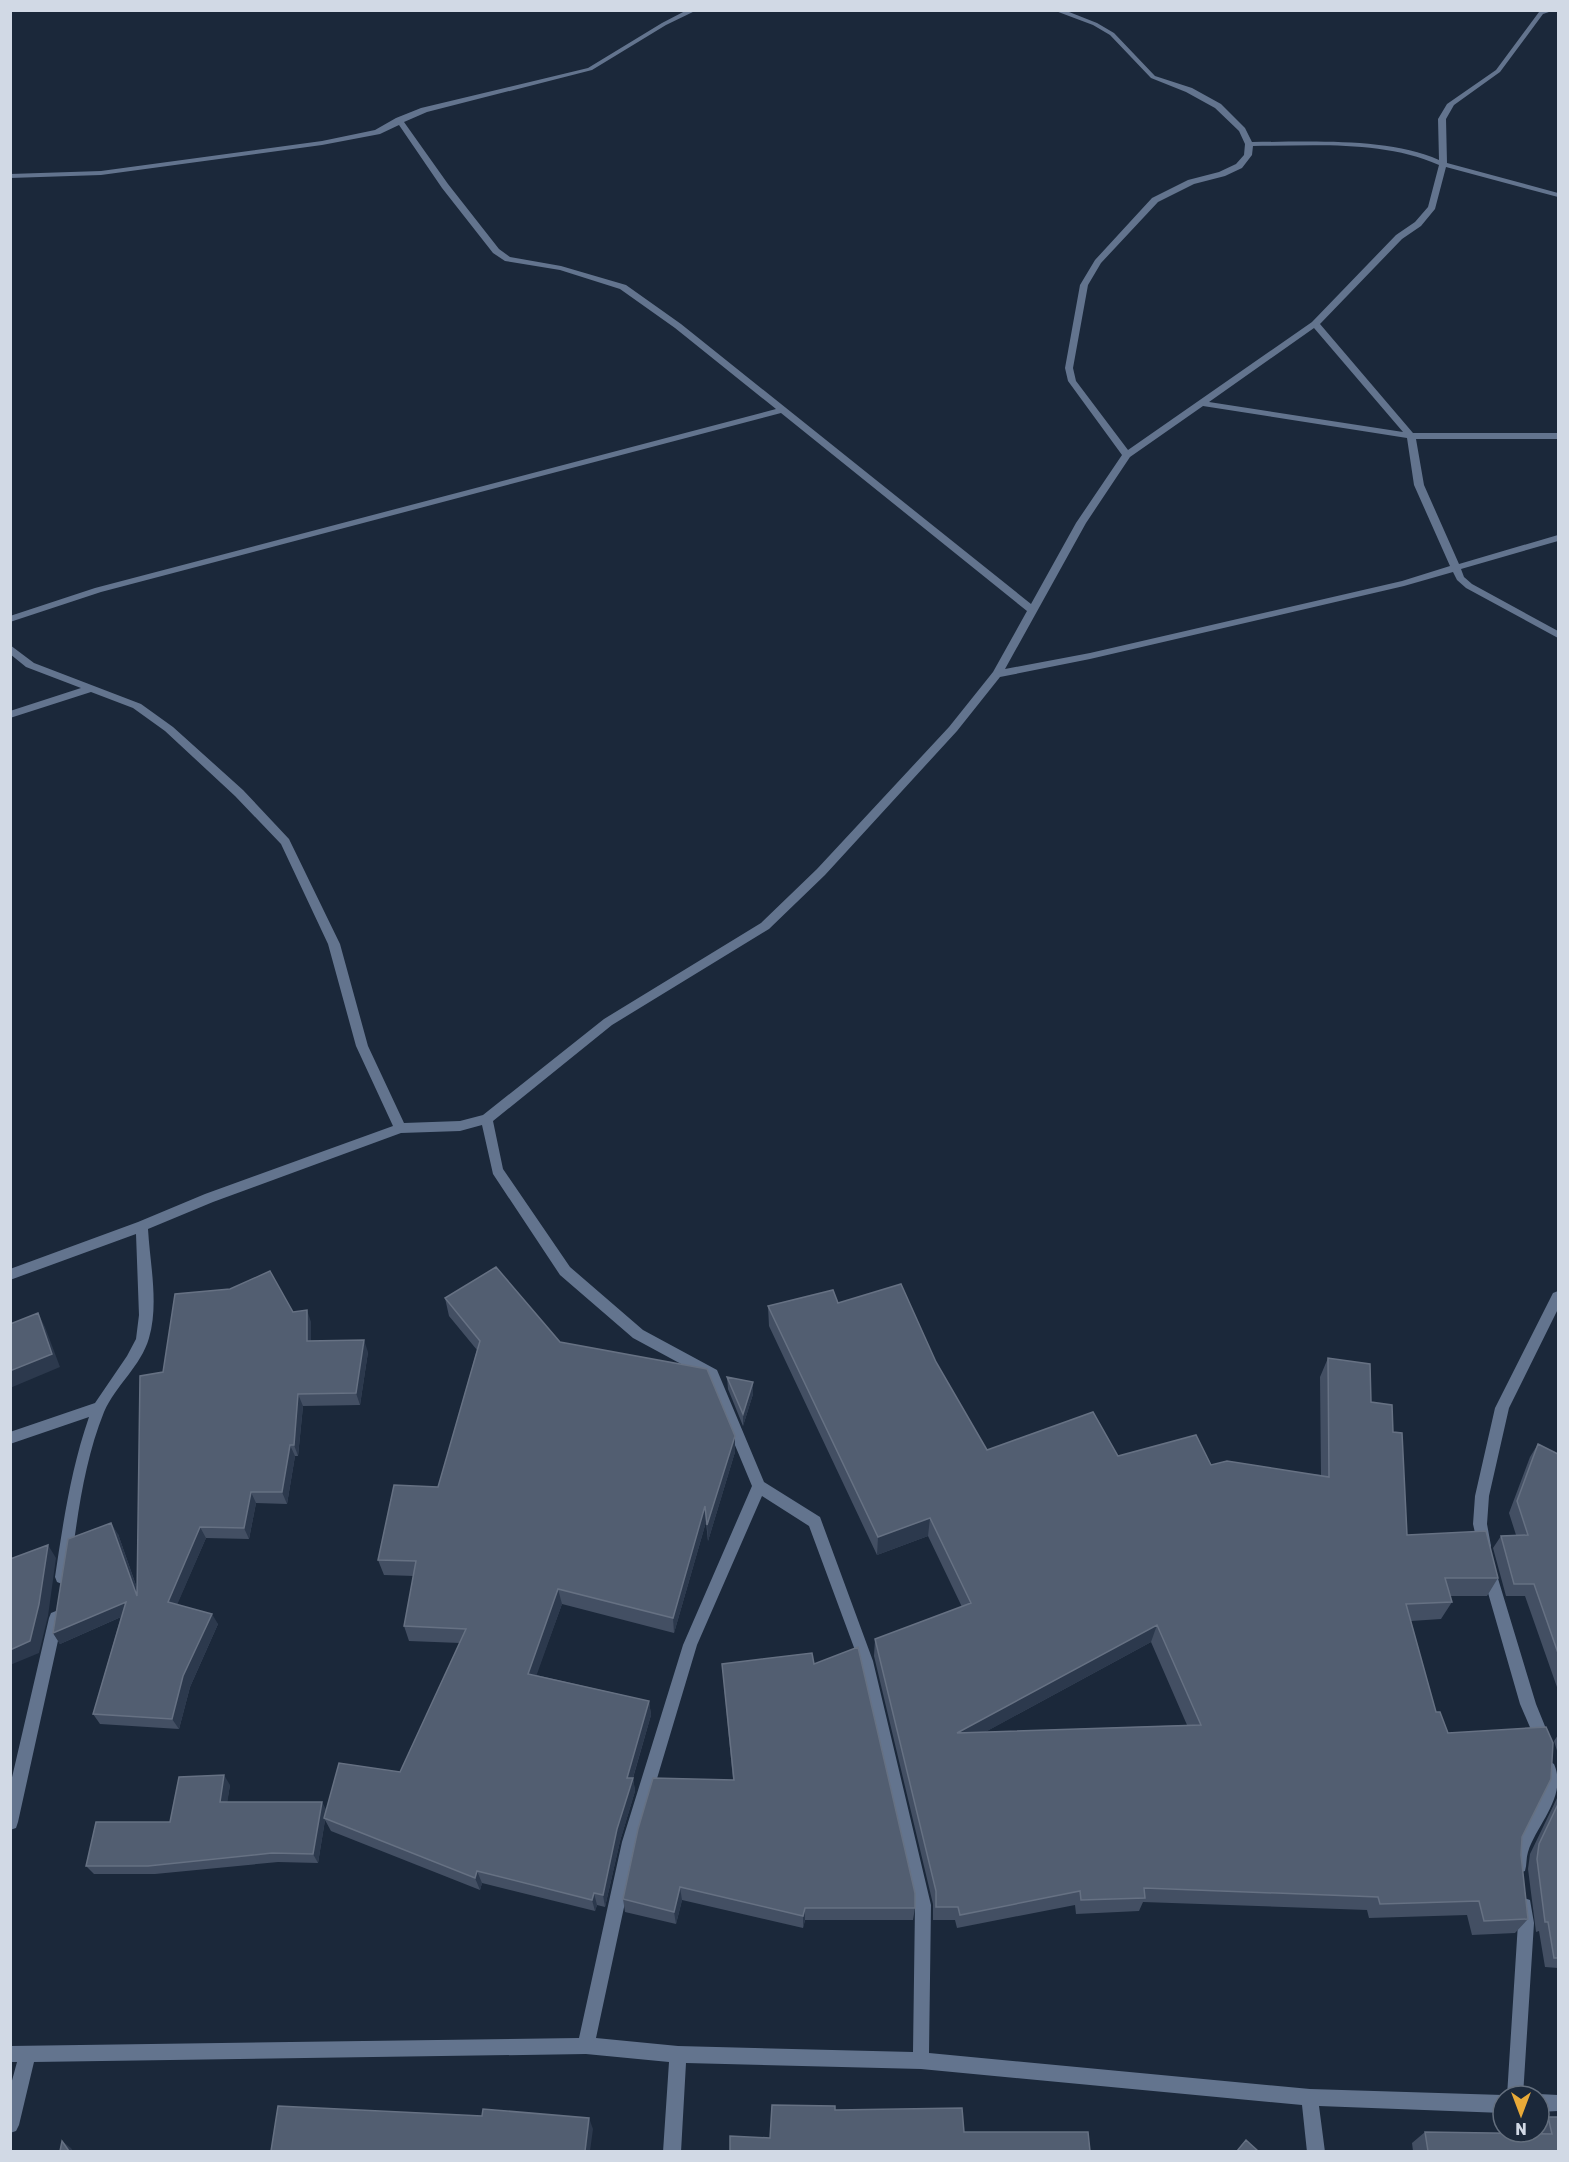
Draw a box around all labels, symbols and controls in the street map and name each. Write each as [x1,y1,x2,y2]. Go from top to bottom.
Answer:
north arrow [1491,2084,1551,2144]
text: N [1515,2119,1527,2138]

